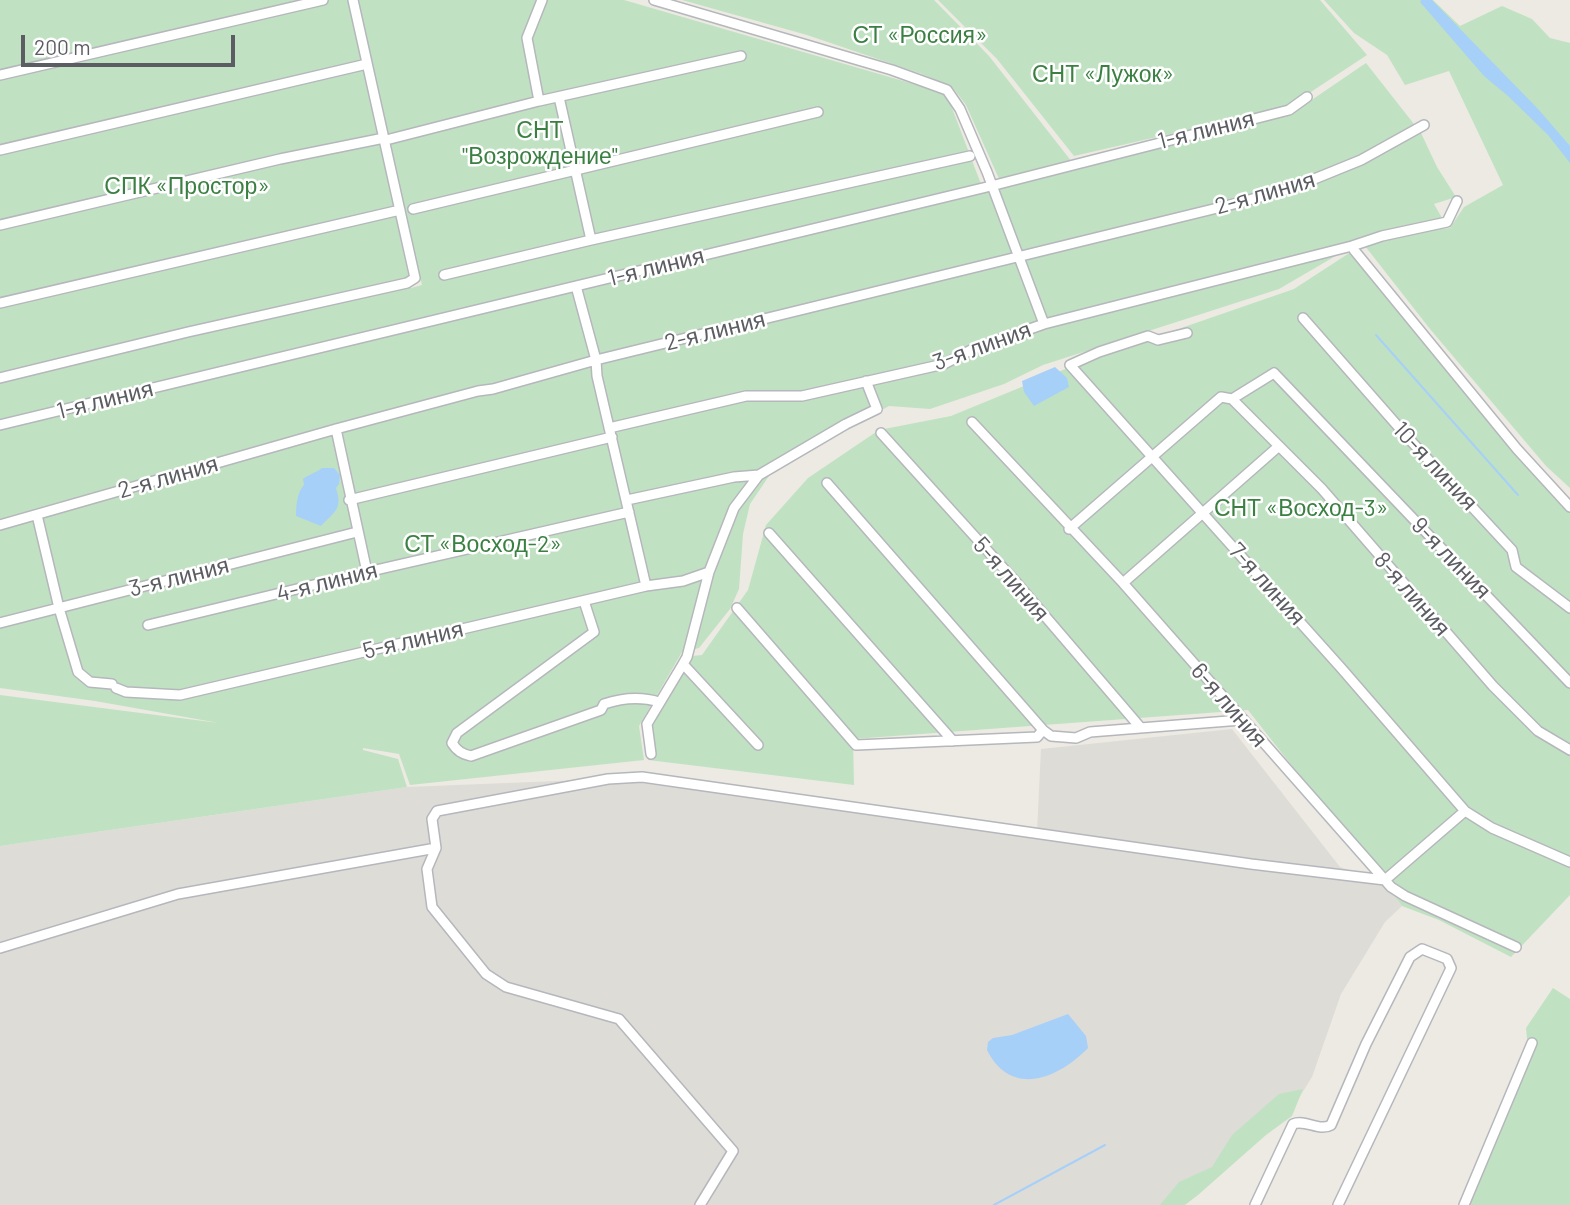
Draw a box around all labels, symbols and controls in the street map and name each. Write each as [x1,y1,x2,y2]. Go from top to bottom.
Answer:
scale bar [24,21,238,65]
park label: СТ «Россия» [853,21,987,49]
text: 200 m [34,34,91,59]
park label: СНТ «Лужок» [1032,60,1174,88]
street label: 1-я линия [1155,105,1257,155]
park label: СНТ "Возрождение" [462,116,618,170]
street label: 2-я линия [1212,166,1318,220]
park label: СПК «Простор» [104,172,270,200]
street label: 1-я линия [605,242,707,292]
street label: 2-я линия [662,305,768,357]
street label: 3-я линия [929,316,1035,376]
street label: 1-я линия [54,375,156,425]
street label: 10-я линия [1387,416,1483,516]
street label: 2-я линия [115,450,221,504]
park label: СНТ «Восход-3» [1214,494,1388,522]
street label: 9-я линия [1406,512,1496,604]
park label: СТ «Восход-2» [404,530,562,558]
street label: 5-я линия [967,531,1055,627]
street label: 7-я линия [1223,537,1311,631]
street label: 8-я линия [1368,546,1456,642]
street label: 3-я линия [126,551,232,603]
street label: 4-я линия [274,556,380,608]
street label: 5-я линия [360,615,466,665]
street label: 6-я линия [1185,657,1273,753]

